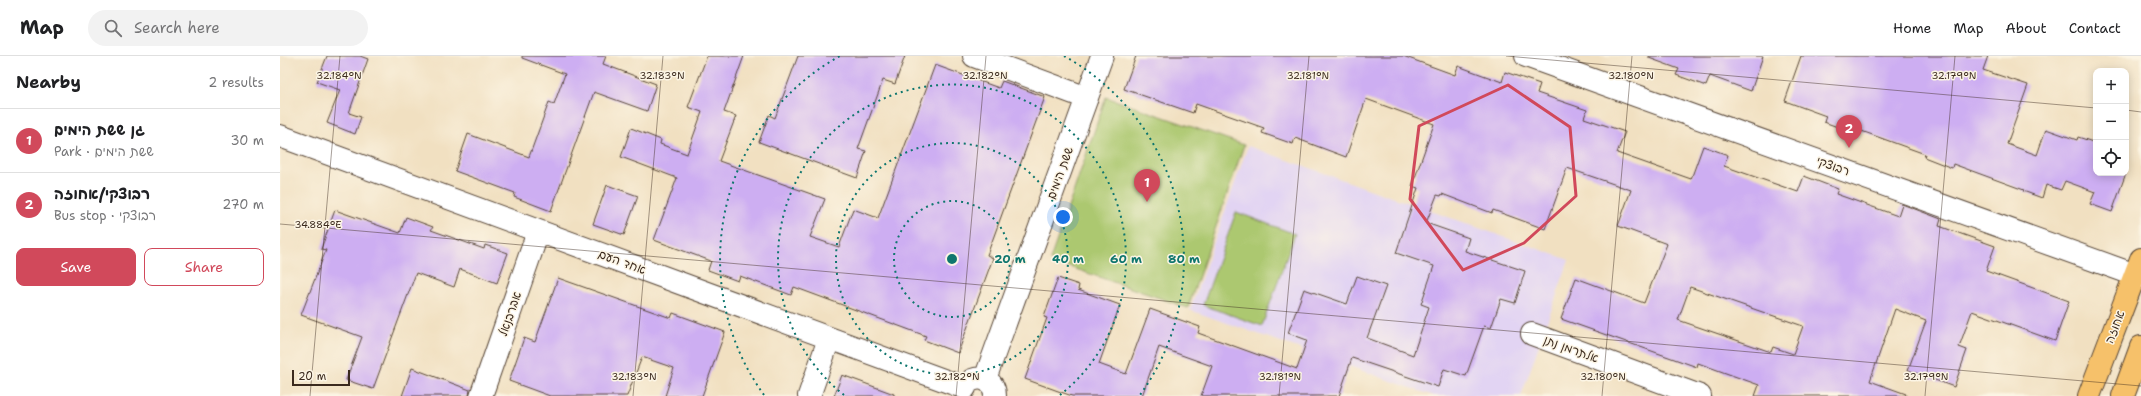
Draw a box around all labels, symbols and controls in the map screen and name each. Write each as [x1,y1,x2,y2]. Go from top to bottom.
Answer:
search box [88,10,368,46]
text: Map [20,15,64,40]
icon: search [102,17,124,39]
text: Search here [134,18,220,38]
text: Home [1893,19,1932,37]
text: Map [1954,19,1984,37]
text: About [2006,19,2047,37]
text: Contact [2069,19,2121,37]
map controls [2093,68,2129,176]
button: + [2093,68,2129,104]
text: 32.184°N [316,69,362,82]
text: 32.183°N [639,69,685,82]
text: 32.182°N [962,69,1008,82]
text: 32.181°N [1287,69,1329,82]
text: 32.180°N [1608,69,1654,82]
text: 32.179°N [1931,69,1977,82]
text: Nearby [16,71,81,93]
text: 2 results [208,74,264,91]
button: − [2093,104,2129,140]
pin: 2 [1836,115,1862,148]
text: גן ששת הימים [54,120,145,140]
text: 1 [26,132,32,149]
text: 30 m [230,132,264,149]
button: locate [2093,140,2129,176]
text: Park · ששת הימים [54,143,154,160]
street label: ששת הימים [1043,144,1077,201]
street label: רבוצקי [1814,153,1852,179]
pin: 1 [1134,169,1160,202]
text: רבוצקי/אחוזה [54,184,150,204]
text: 2 [24,196,34,213]
text: 270 m [222,196,264,213]
text: Bus stop · רבוצקי [54,207,156,224]
your location [1053,207,1073,227]
text: 34.884°E [294,218,342,231]
street label: אחד העם [596,246,648,278]
button: Save [16,248,136,286]
button: Share [144,248,264,286]
text: 20 m [994,251,1026,267]
text: 40 m [1052,251,1084,267]
text: 60 m [1110,251,1142,267]
text: 80 m [1168,251,1200,267]
centre of rings [945,252,959,266]
street label: אברבנאל [495,290,525,338]
street label: אחוזה [2101,308,2129,346]
street label: אלתרמן נתן [1541,332,1601,366]
scale bar [292,368,350,387]
text: 20 m [298,369,326,384]
text: 32.183°N [611,370,657,383]
text: 32.182°N [934,370,980,383]
text: 32.181°N [1259,370,1301,383]
text: 32.180°N [1580,370,1626,383]
text: 32.179°N [1903,370,1949,383]

